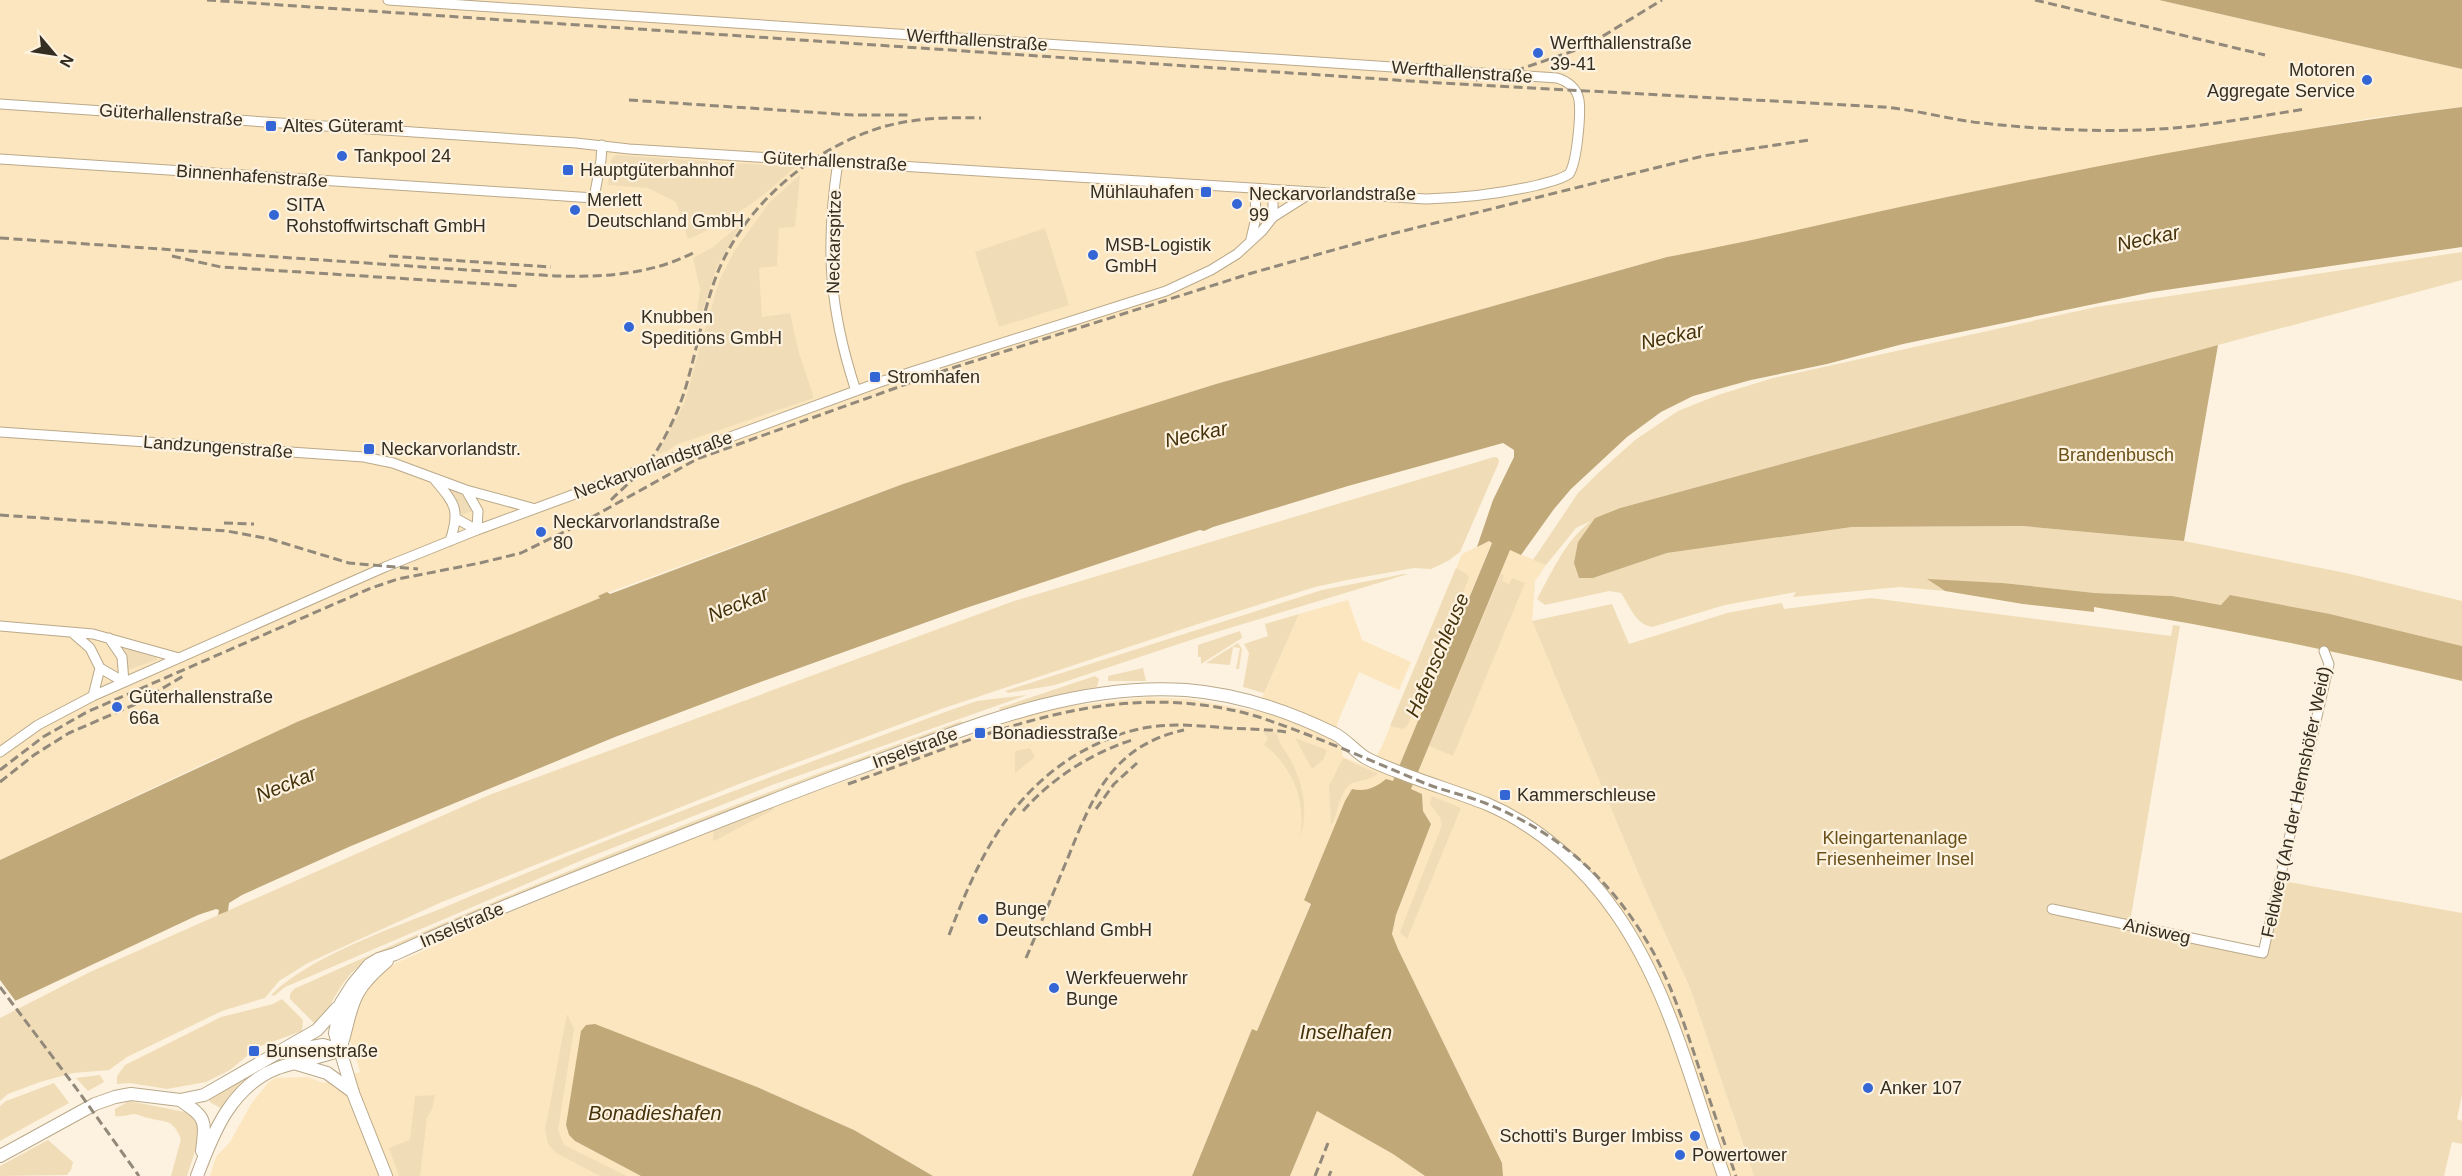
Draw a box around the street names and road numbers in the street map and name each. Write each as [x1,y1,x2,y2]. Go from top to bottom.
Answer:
street label: Werfthallenstraße [906,25,1048,55]
street label: Werfthallenstraße [1391,57,1533,87]
street label: Güterhallenstraße [98,100,244,130]
street label: Güterhallenstraße [763,147,907,175]
street label: Binnenhafenstraße [175,161,329,191]
street label: Neckarspitze [823,190,845,294]
street label: Neckarvorlandstraße [571,427,735,503]
street label: Landzungenstraße [142,432,294,462]
street label: Feldweg (An der Hemshöfer Weid) [2257,665,2335,939]
street label: Inselstraße [870,723,960,773]
street label: Inselstraße [417,898,507,952]
street label: Anisweg [2122,914,2192,948]

